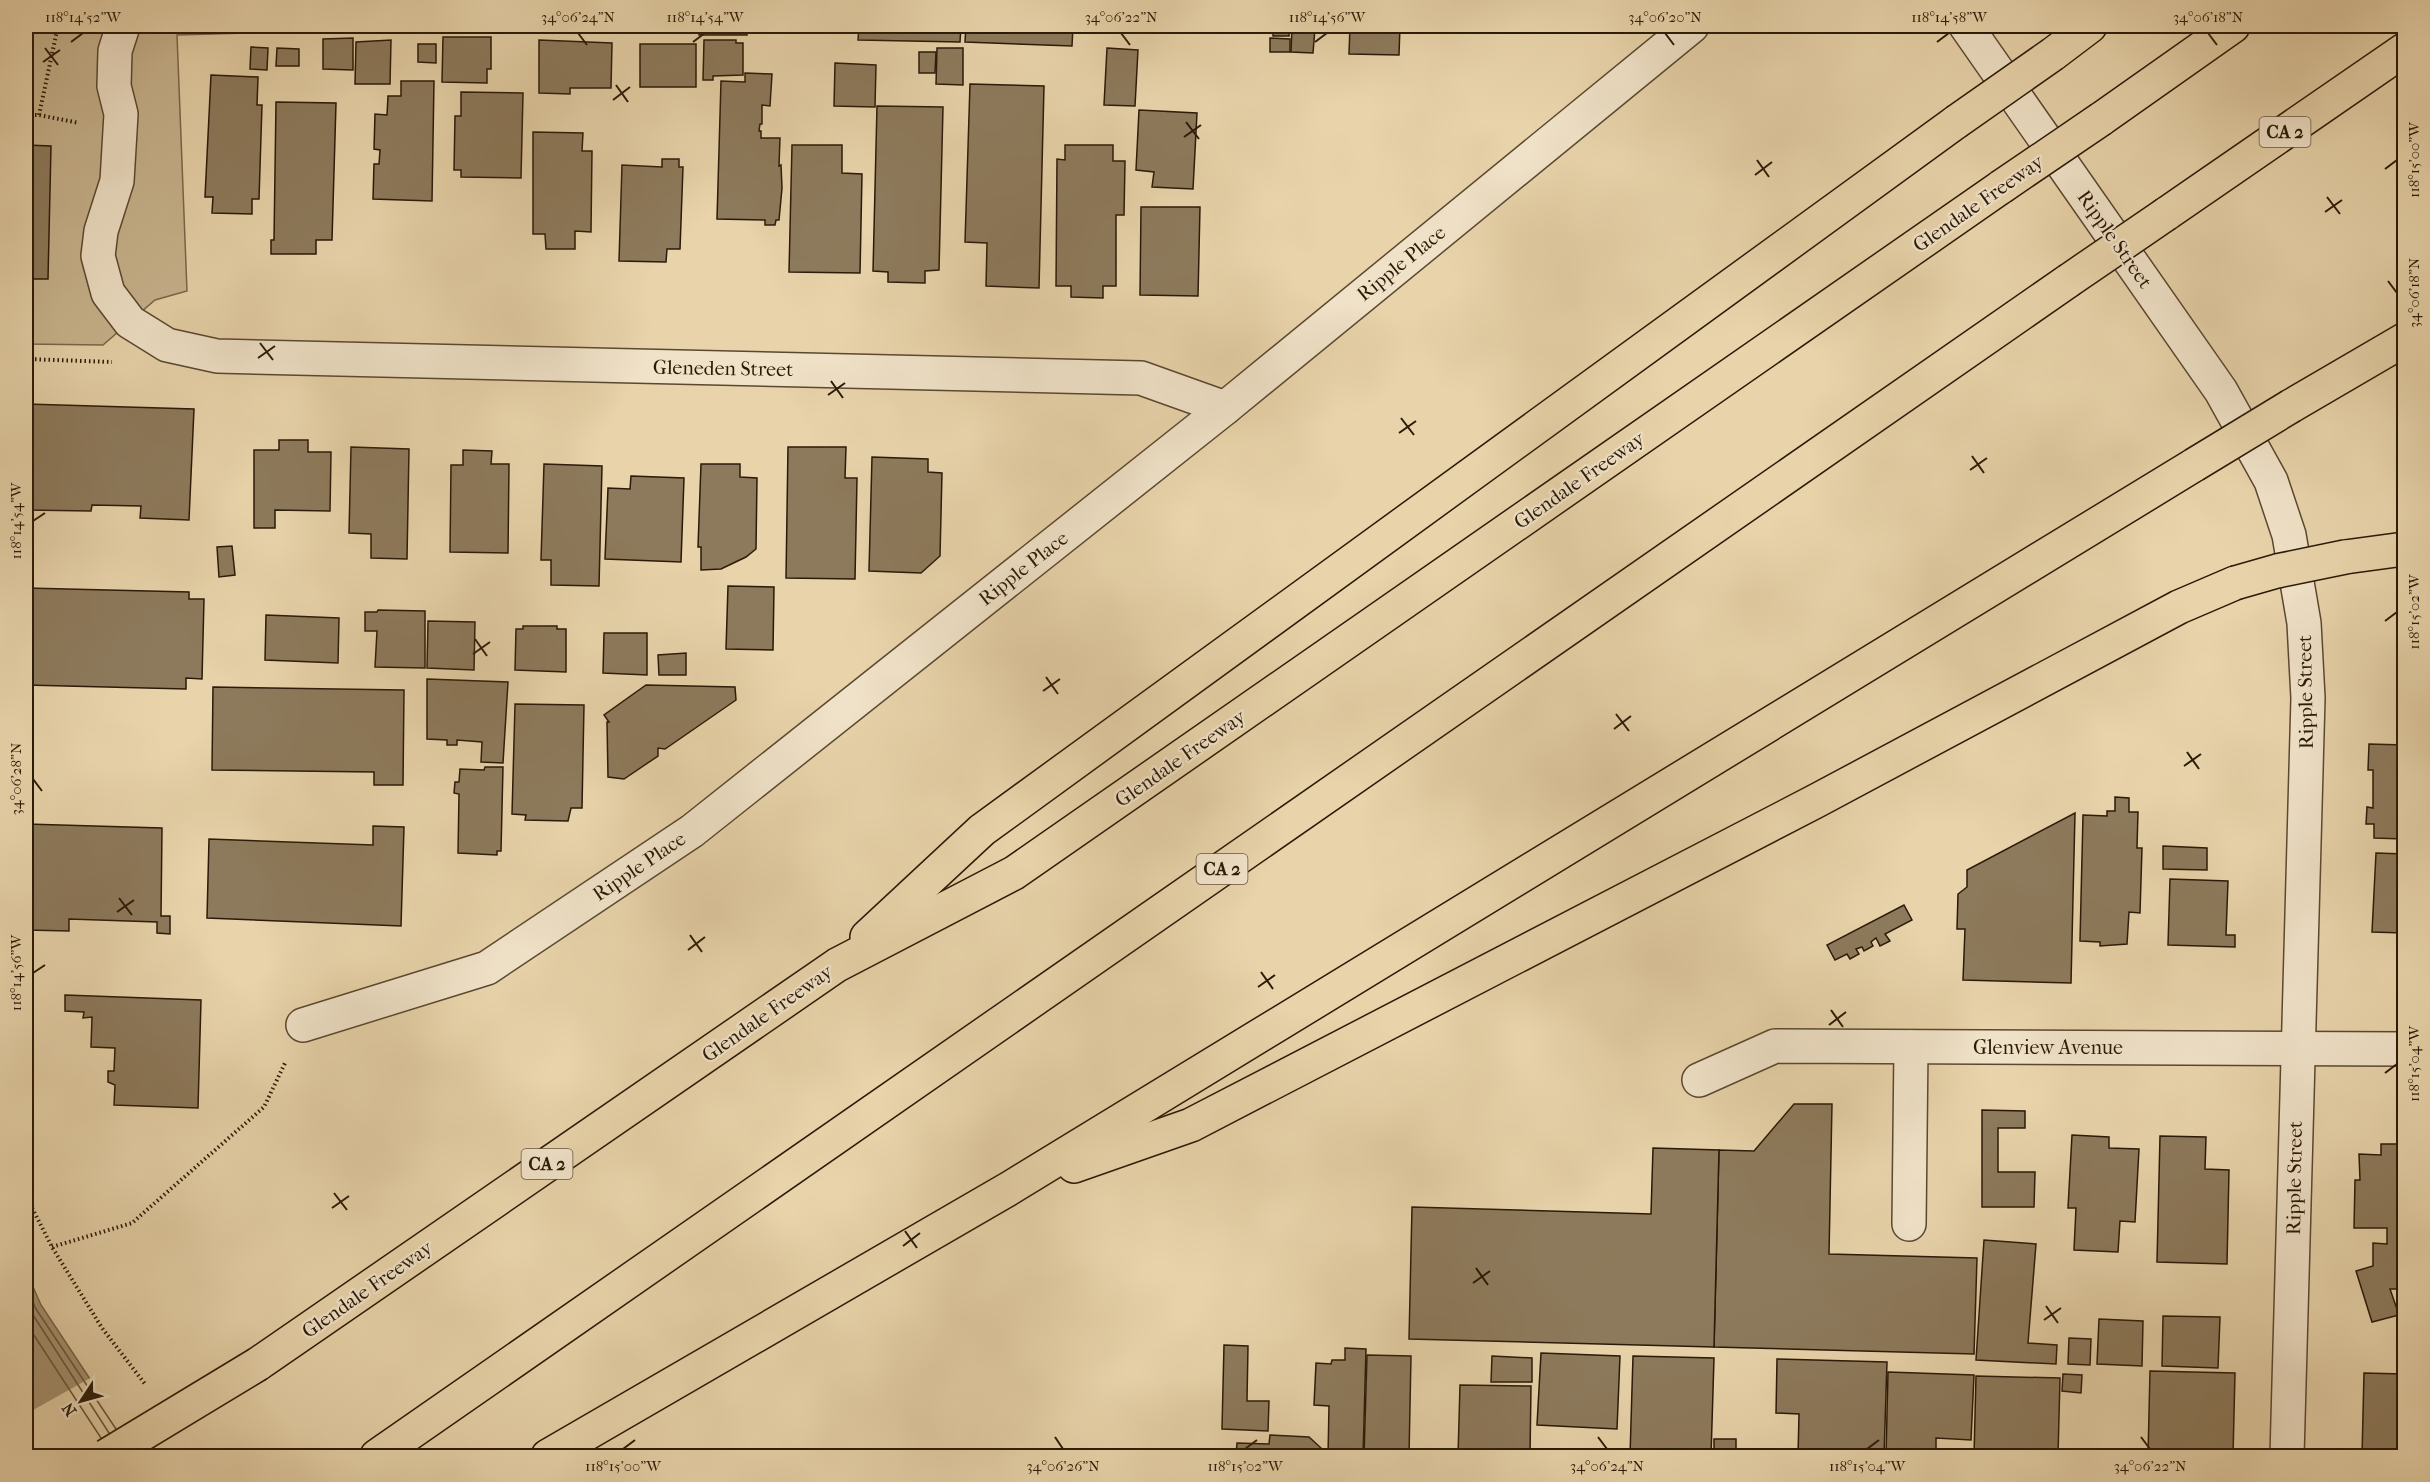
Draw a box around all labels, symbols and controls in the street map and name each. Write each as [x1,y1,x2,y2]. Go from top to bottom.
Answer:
text: 118°14'52"W [45,8,122,26]
text: 34°06'24"N [541,8,616,26]
text: 118°14'54"W [666,8,745,26]
text: 34°06'22"N [1085,8,1158,26]
text: 118°14'56"W [1289,8,1366,26]
text: 34°06'20"N [1628,8,1702,26]
text: 118°14'58"W [1911,8,1988,26]
text: 34°06'18"N [2173,8,2244,26]
road number: CA 2 [2260,117,2310,147]
text: 118°15'00"W [2405,121,2423,198]
street label: Glendale Freeway [1909,149,2049,257]
street label: Ripple Street [2072,186,2157,293]
street label: Ripple Place [1352,221,1450,306]
text: 34°06'18"N [2405,257,2423,328]
street label: Gleneden Street [653,356,793,381]
street label: Glendale Freeway [1510,426,1650,534]
text: 118°14'54"W [7,481,25,560]
street label: Ripple Place [974,526,1073,610]
text: 118°15'02"W [2405,573,2423,650]
street label: Ripple Street [2293,635,2318,749]
street label: Glendale Freeway [1111,704,1251,812]
text: 34°06'28"N [7,742,25,815]
street label: Ripple Place [588,827,690,906]
road number: CA 2 [1196,854,1248,884]
text: 118°14'56"W [7,934,25,1011]
street label: Glendale Freeway [698,959,838,1067]
text: 118°15'04"W [2405,1025,2423,1102]
street label: Glenview Avenue [1973,1036,2123,1059]
street label: Ripple Street [2282,1121,2307,1235]
road number: CA 2 [522,1149,572,1179]
street label: Glendale Freeway [298,1235,438,1343]
north arrow [51,1371,111,1431]
text: N [58,1398,81,1420]
text: 118°15'00"W [585,1457,662,1475]
text: 34°06'26"N [1026,1457,1100,1475]
text: 118°15'02"W [1207,1457,1284,1475]
text: 34°06'24"N [1570,1457,1645,1475]
text: 118°15'04"W [1829,1457,1906,1475]
text: 34°06'22"N [2114,1457,2187,1475]

